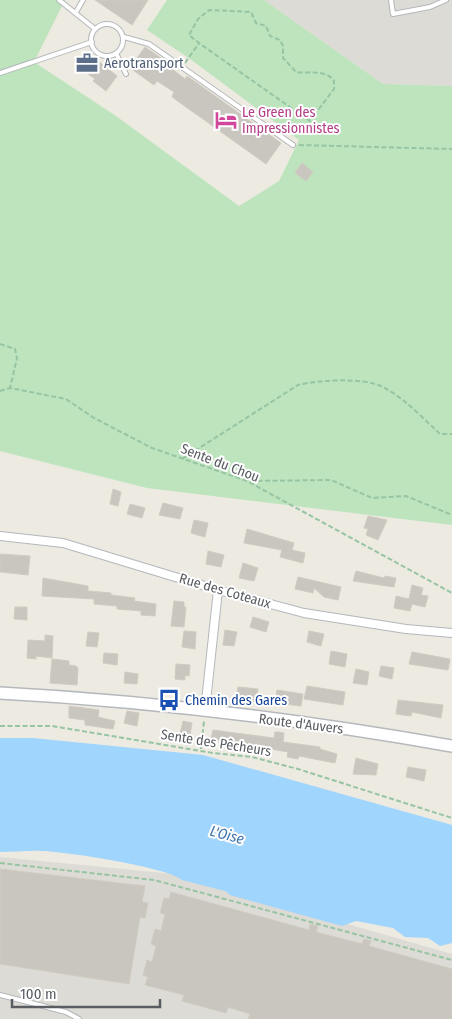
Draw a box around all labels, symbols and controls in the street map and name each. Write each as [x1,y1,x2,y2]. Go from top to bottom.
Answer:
office icon: Aerotransport [74,50,100,76]
place label: Aerotransport [104,55,184,72]
place label: Le Green des Impressionnistes [242,104,340,137]
hotel icon: Le Green des Impressionnistes [213,107,239,133]
street label: Sente du Chou [178,440,262,486]
street label: Rue des Coteaux [177,570,274,612]
bus stop icon: Chemin des Gares [156,687,182,713]
place label: Chemin des Gares [185,692,287,709]
street label: Route d'Auvers [258,710,344,738]
street label: Sente des Pêcheurs [160,726,272,760]
water label: L'Oise [208,822,246,848]
scale bar [12,976,160,1008]
text: 100 m [20,985,57,1003]

